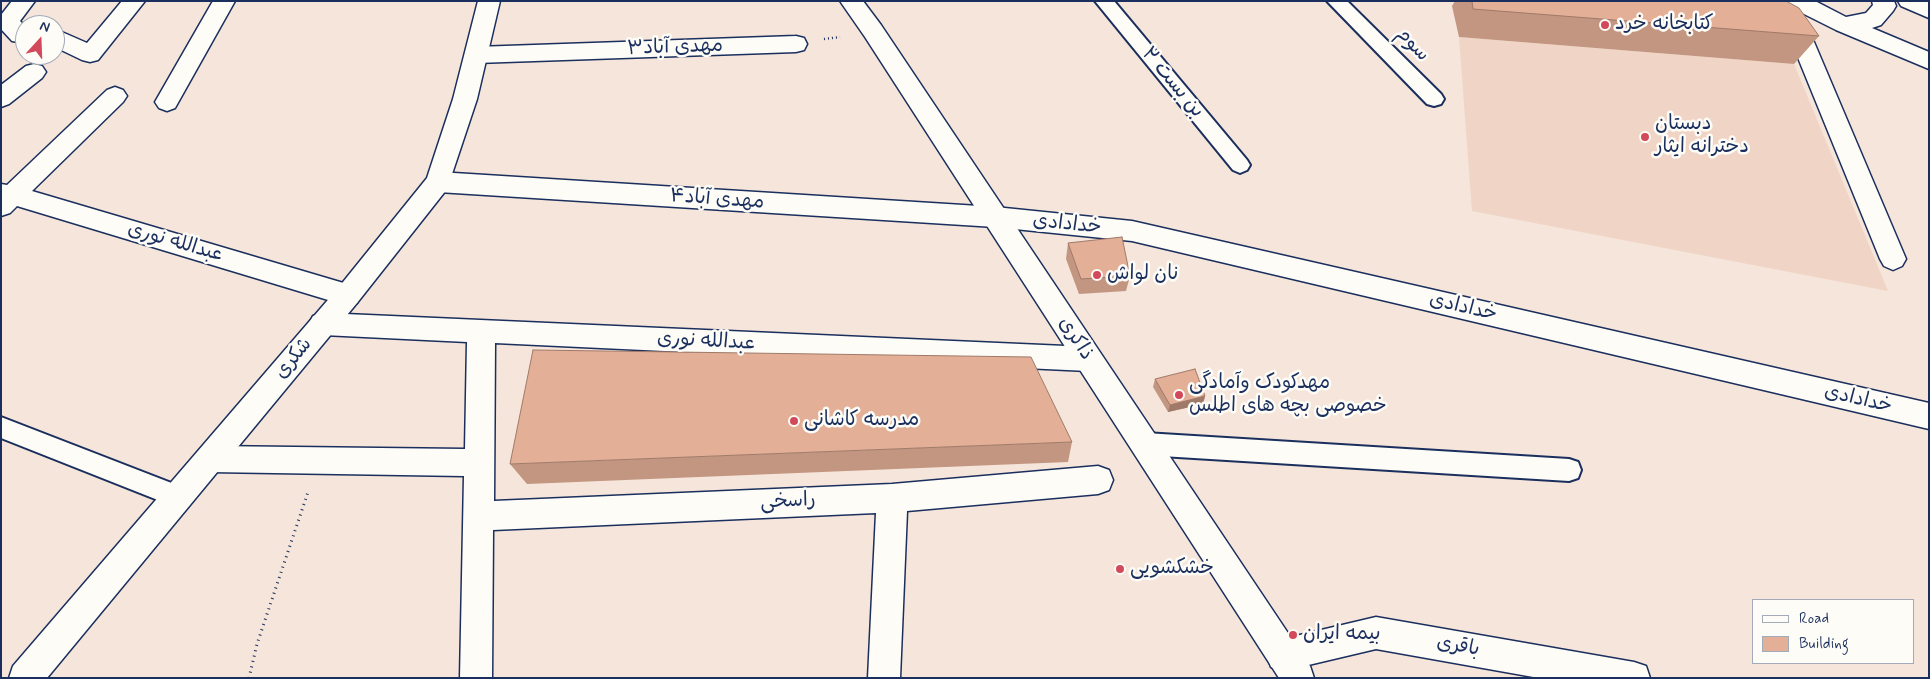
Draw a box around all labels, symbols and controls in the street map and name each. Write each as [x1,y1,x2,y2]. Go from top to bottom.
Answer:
place label: کتابخانه خرد [1615,13,1714,37]
north arrow [15,15,65,65]
text: N [37,17,52,37]
marker: کتابخانه خرد [1599,19,1611,31]
street label: سوم [1390,23,1434,67]
street label: مهدی آباد۳ [627,34,723,62]
street label: بن بست ۲ [1136,43,1208,123]
place label: دبستان دخترانه ایثار [1655,113,1749,160]
marker: دبستان دخترانه ایثار [1639,131,1651,143]
street label: مهدی آباد۴ [669,185,765,215]
street label: خدادادی [1032,209,1102,241]
street label: عبدالله نوری [125,218,225,268]
place label: نان لواش [1107,263,1178,287]
marker: نان لواش [1091,269,1103,281]
street label: خدادادی [1427,289,1499,327]
street label: ذاکری [1052,313,1098,365]
street label: عبدالله نوری [656,327,756,357]
street label: شکری [270,334,318,384]
place label: مهدکودک وآمادگی خصوصی بچه های اطلس [1189,372,1387,419]
street label: خدادادی [1822,381,1894,419]
marker: مهدکودک وآمادگی خصوصی بچه های اطلس [1173,389,1185,401]
place label: مدرسه کاشانی [804,409,919,433]
marker: مدرسه کاشانی [788,415,800,427]
street label: راسخی [760,489,816,515]
place label: خشکشویی [1130,557,1214,581]
marker: خشکشویی [1114,563,1126,575]
legend [1752,599,1915,664]
text: Road [1799,609,1829,629]
place label: بیمه ایران [1303,623,1381,647]
marker: بیمه ایران [1287,629,1299,641]
street label: باقری [1435,631,1481,663]
text: Building [1799,634,1849,654]

